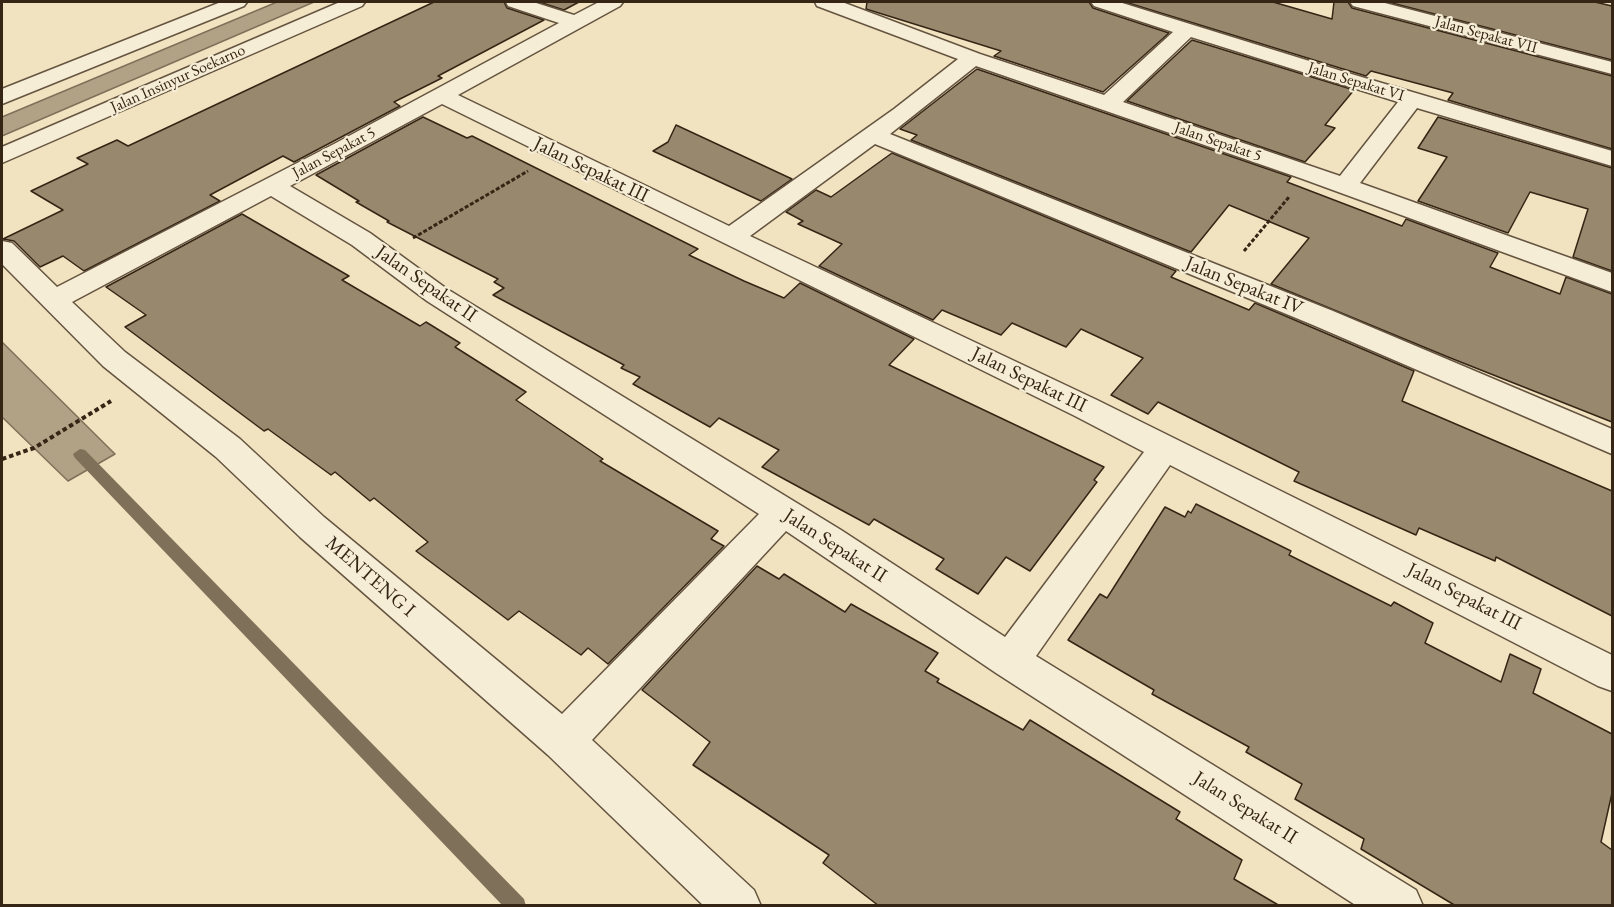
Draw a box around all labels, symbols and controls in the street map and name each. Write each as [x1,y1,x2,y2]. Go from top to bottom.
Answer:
street label: Jalan Sepakat VII [1433,12,1539,58]
street label: Jalan Insinyur Soekarno [108,41,248,117]
street label: Jalan Sepakat VI [1305,58,1407,106]
street label: Jalan Sepakat 5 [1172,118,1264,166]
street label: Jalan Sepakat 5 [289,123,379,183]
street label: Jalan Sepakat III [529,132,653,208]
street label: Jalan Sepakat II [371,240,481,328]
street label: Jalan Sepakat IV [1182,251,1306,321]
street label: Jalan Sepakat III [967,342,1091,418]
street label: Jalan Sepakat II [779,504,891,588]
street label: MENTENG I [320,532,420,622]
street label: Jalan Sepakat III [1403,558,1525,636]
street label: Jalan Sepakat II [1188,766,1302,850]

